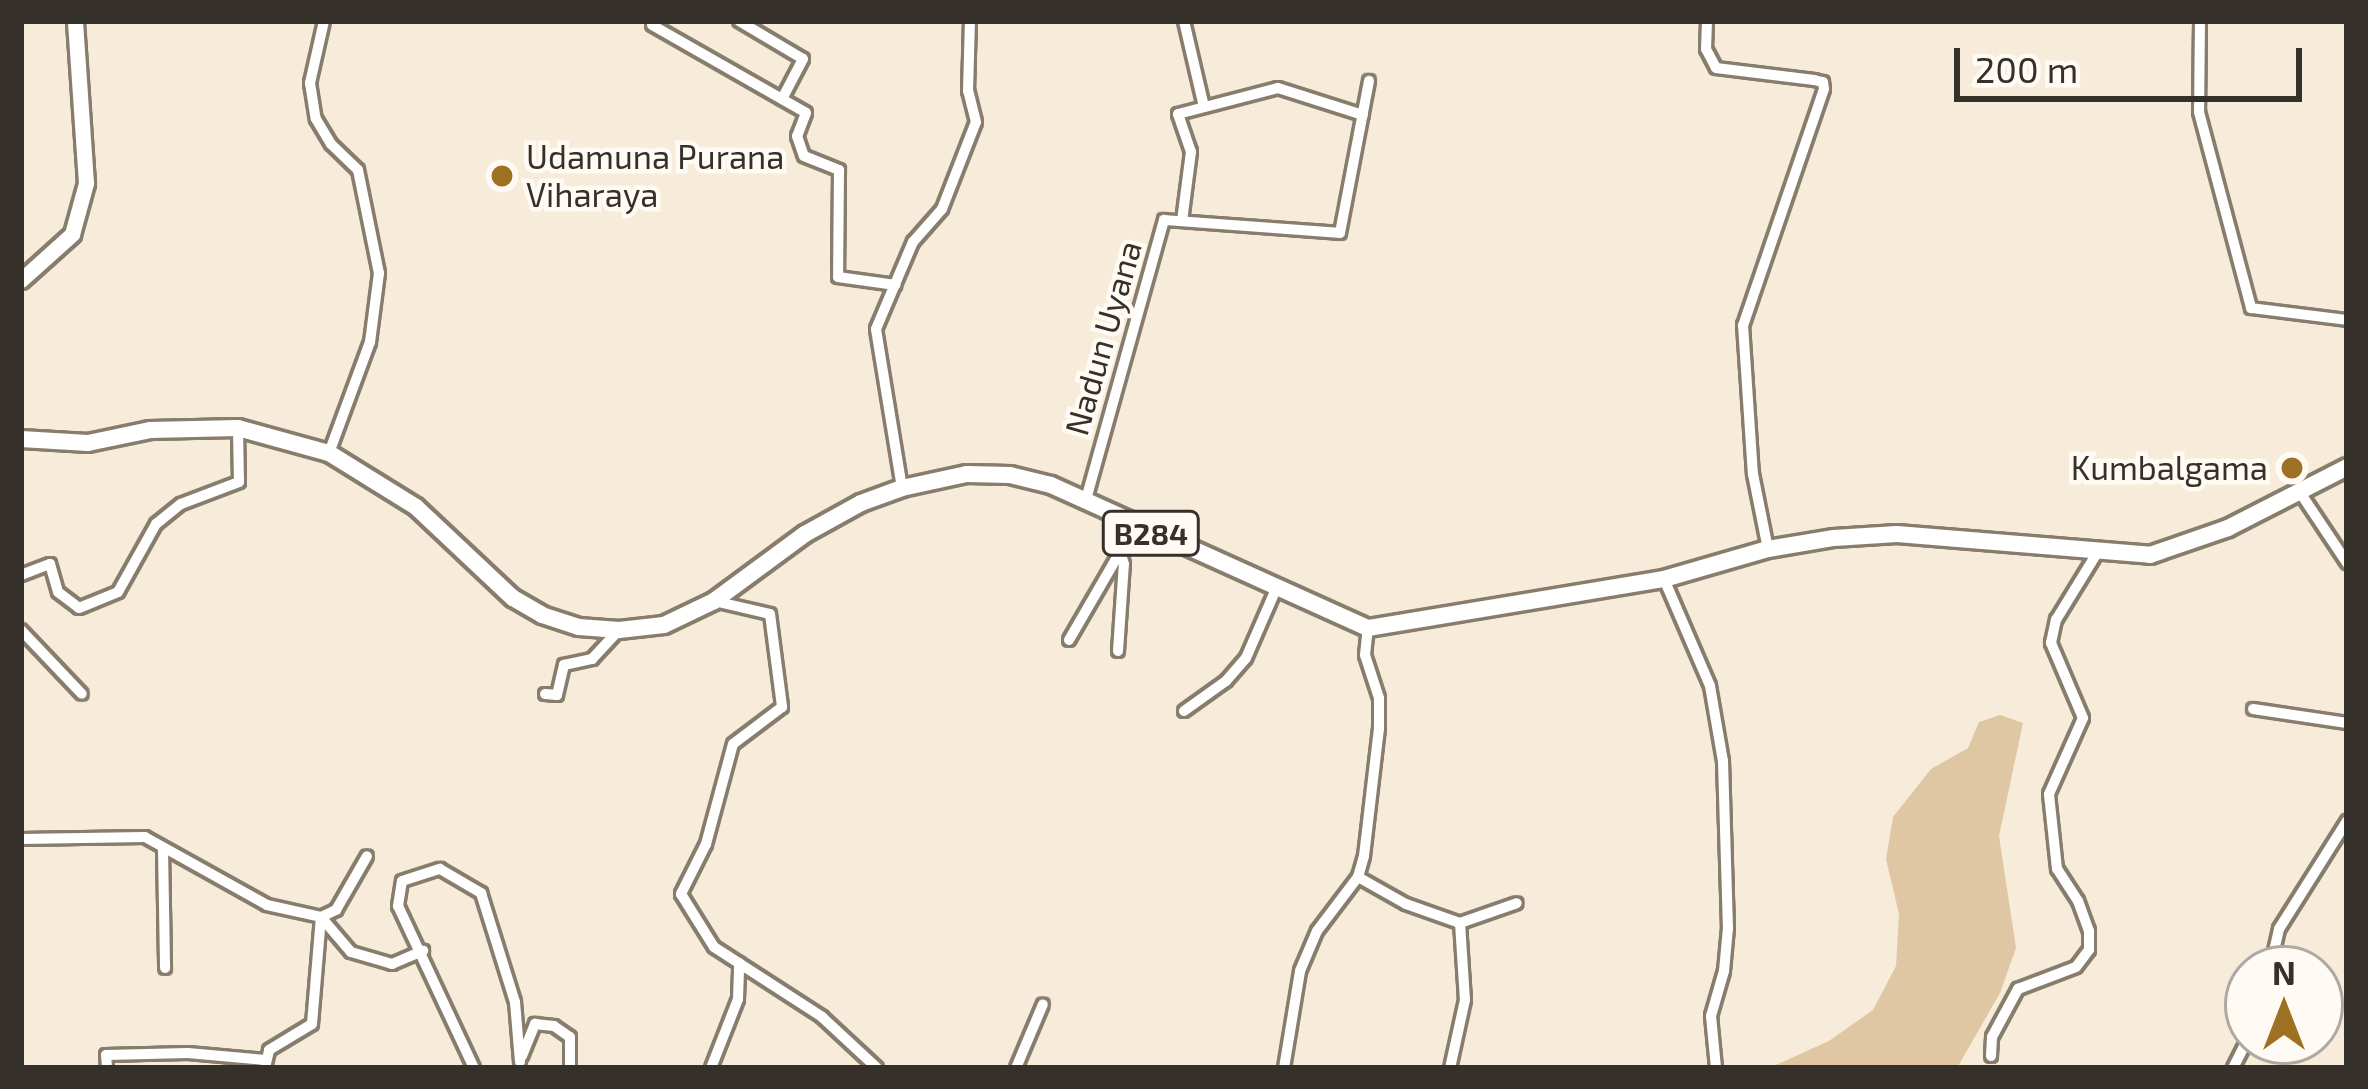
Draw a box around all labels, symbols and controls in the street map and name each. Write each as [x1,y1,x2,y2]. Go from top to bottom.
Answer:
scale bar [1960,24,2308,98]
text: 200 m [1975,47,2078,90]
place label: Udamuna Purana Viharaya [526,137,784,215]
marker: Udamuna Purana Viharaya [489,163,515,189]
street label: Nadun Uyana [1056,236,1150,440]
place label: Kumbalgama [2071,448,2268,488]
marker: Kumbalgama [2279,455,2305,481]
road number: B284 [1100,509,1202,557]
north arrow [2224,945,2344,1065]
text: N [2272,952,2296,992]

